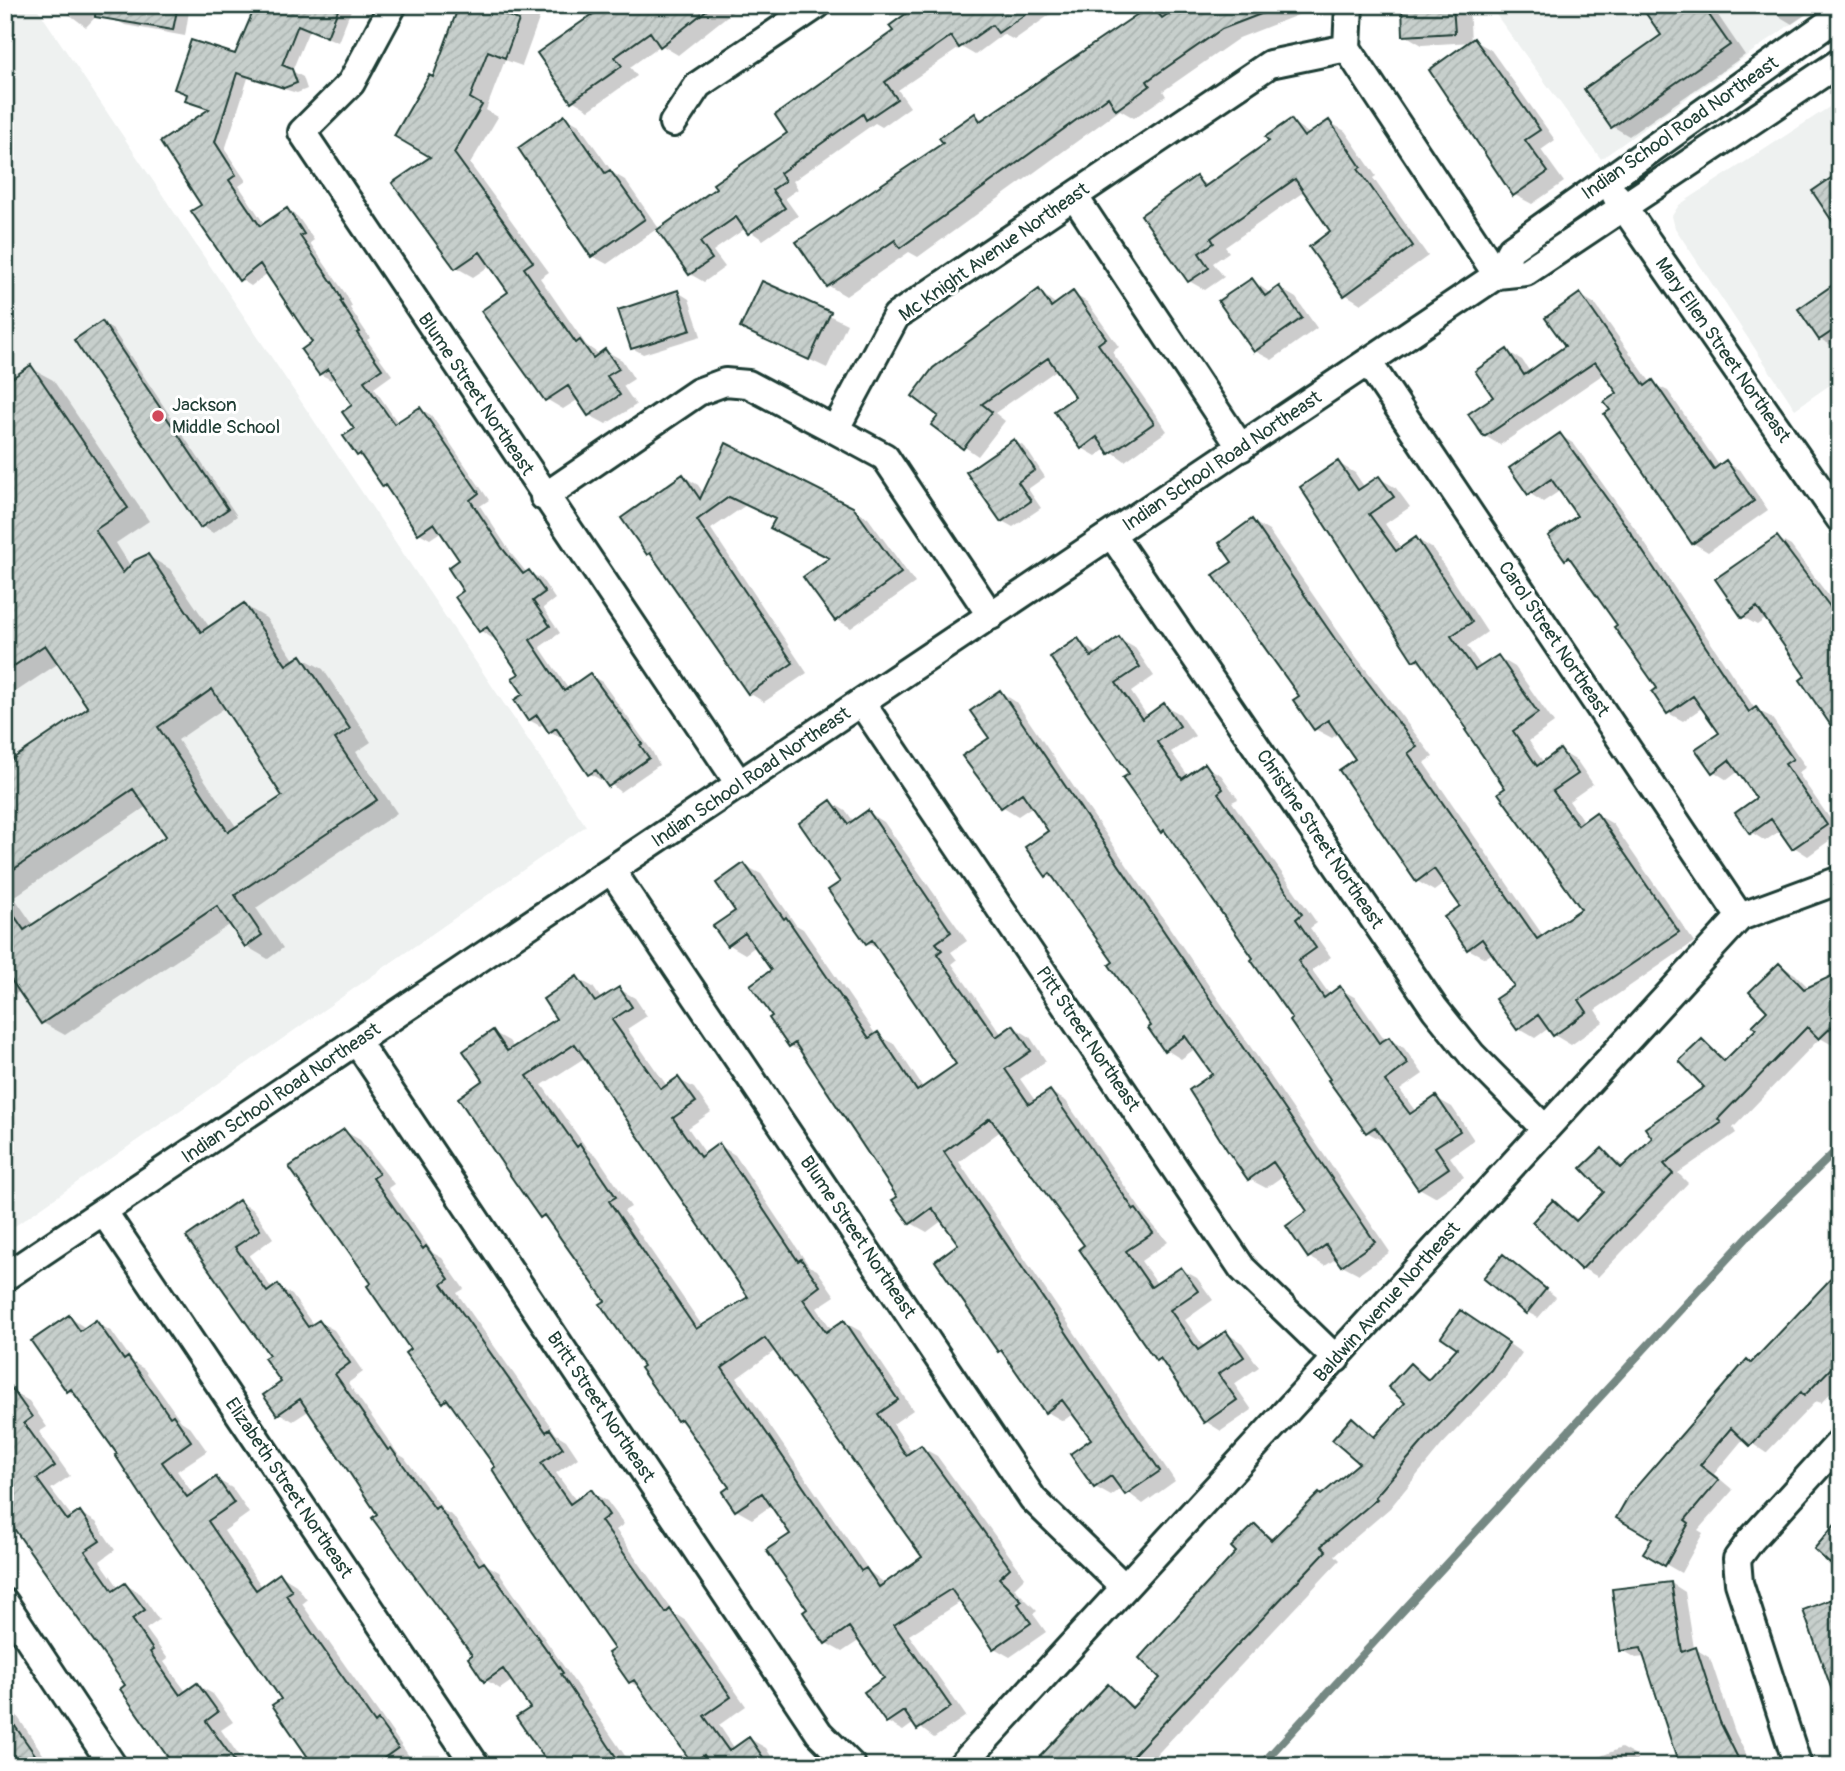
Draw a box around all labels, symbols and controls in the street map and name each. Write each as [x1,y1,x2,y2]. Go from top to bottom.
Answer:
street label: Indian School Road Northeast [1577,51,1783,205]
street label: Mc Knight Avenue Northeast [894,177,1094,327]
street label: Mary Ellen Street Northeast [1650,253,1796,448]
street label: Blume Street Northeast [413,308,540,480]
street label: Indian School Road Northeast [1118,385,1326,537]
place label: Jackson Middle School [172,393,280,439]
marker: Jackson Middle School [150,408,166,424]
street label: Carol Street Northeast [1493,557,1615,722]
street label: Indian School Road Northeast [647,701,855,853]
street label: Christine Street Northeast [1251,745,1389,933]
street label: Pitt Street Northeast [1031,962,1146,1116]
street label: Indian School Road Northeast [177,1017,385,1169]
street label: Blume Street Northeast [795,1151,922,1323]
street label: Baldwin Avenue Northeast [1309,1217,1466,1387]
street label: Britt Street Northeast [542,1327,661,1487]
street label: Elizabeth Street Northeast [220,1393,358,1583]

